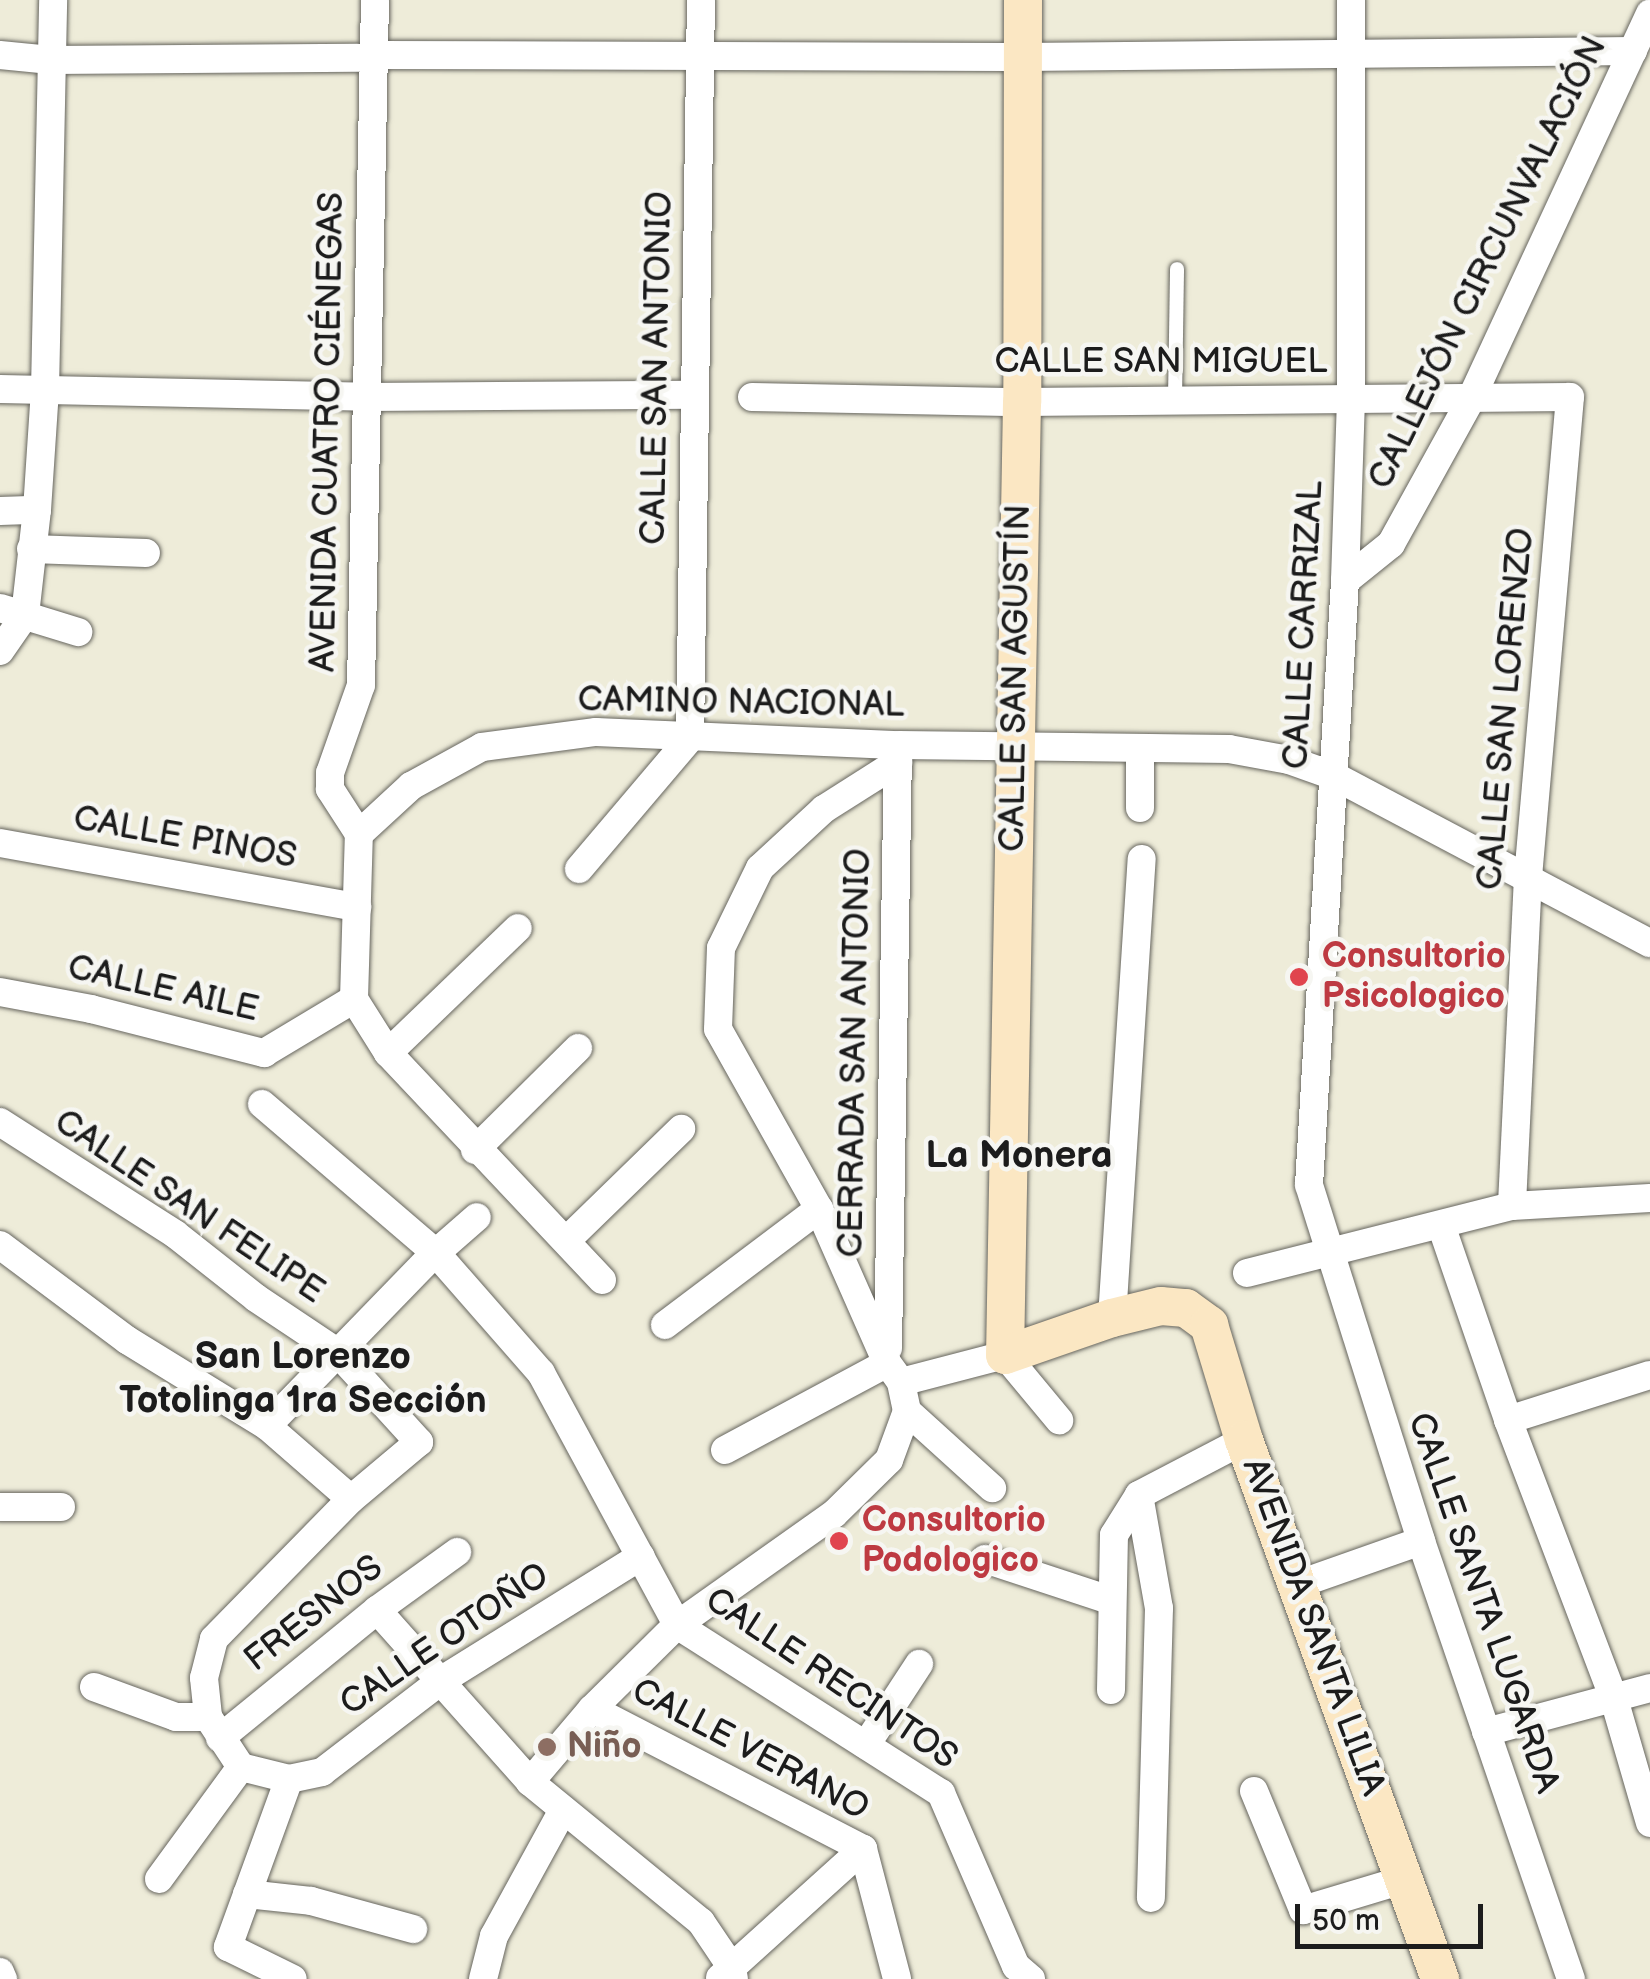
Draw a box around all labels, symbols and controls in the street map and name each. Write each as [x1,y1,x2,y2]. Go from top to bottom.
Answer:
street label: CALLEJÓN CIRCUNVALACIÓN [1360,30,1616,496]
street label: CALLE SAN ANTONIO [633,190,681,546]
street label: AVENIDA CUATRO CIÉNEGAS [303,192,353,672]
street label: CALLE SAN MIGUEL [994,341,1328,383]
street label: CALLE CARRIZAL [1275,480,1333,770]
street label: CALLE SAN AGUSTÍN [992,503,1040,853]
street label: CALLE SAN LORENZO [1469,526,1543,892]
street label: CAMINO NACIONAL [577,679,905,727]
street label: CALLE PINOS [70,798,300,878]
street label: CERRADA SAN ANTONIO [830,848,880,1258]
place label: Consultorio Psicologico [1322,936,1506,1018]
street label: CALLE AILE [64,947,262,1031]
marker: Consultorio Psicologico [1286,964,1312,990]
street label: CALLE SAN FELIPE [46,1101,332,1313]
district label: La Monera [926,1133,1112,1179]
district label: San Lorenzo Totolinga 1ra Sección [119,1334,487,1424]
street label: CALLE SANTA LUGARDA [1398,1407,1568,1799]
street label: AVENIDA SANTA LILIA [1232,1453,1394,1801]
place label: Consultorio Podologico [862,1500,1046,1582]
marker: Consultorio Podologico [826,1528,852,1554]
street label: FRESNOS [236,1547,392,1681]
street label: CALLE OTOÑO [333,1555,557,1725]
street label: CALLE RECINTOS [697,1579,965,1779]
street label: CALLE VERANO [624,1670,876,1830]
place label: Niño [567,1726,641,1768]
marker: Niño [536,1736,558,1758]
scale bar [1300,1884,1488,1946]
text: 50 m [1312,1903,1380,1939]

